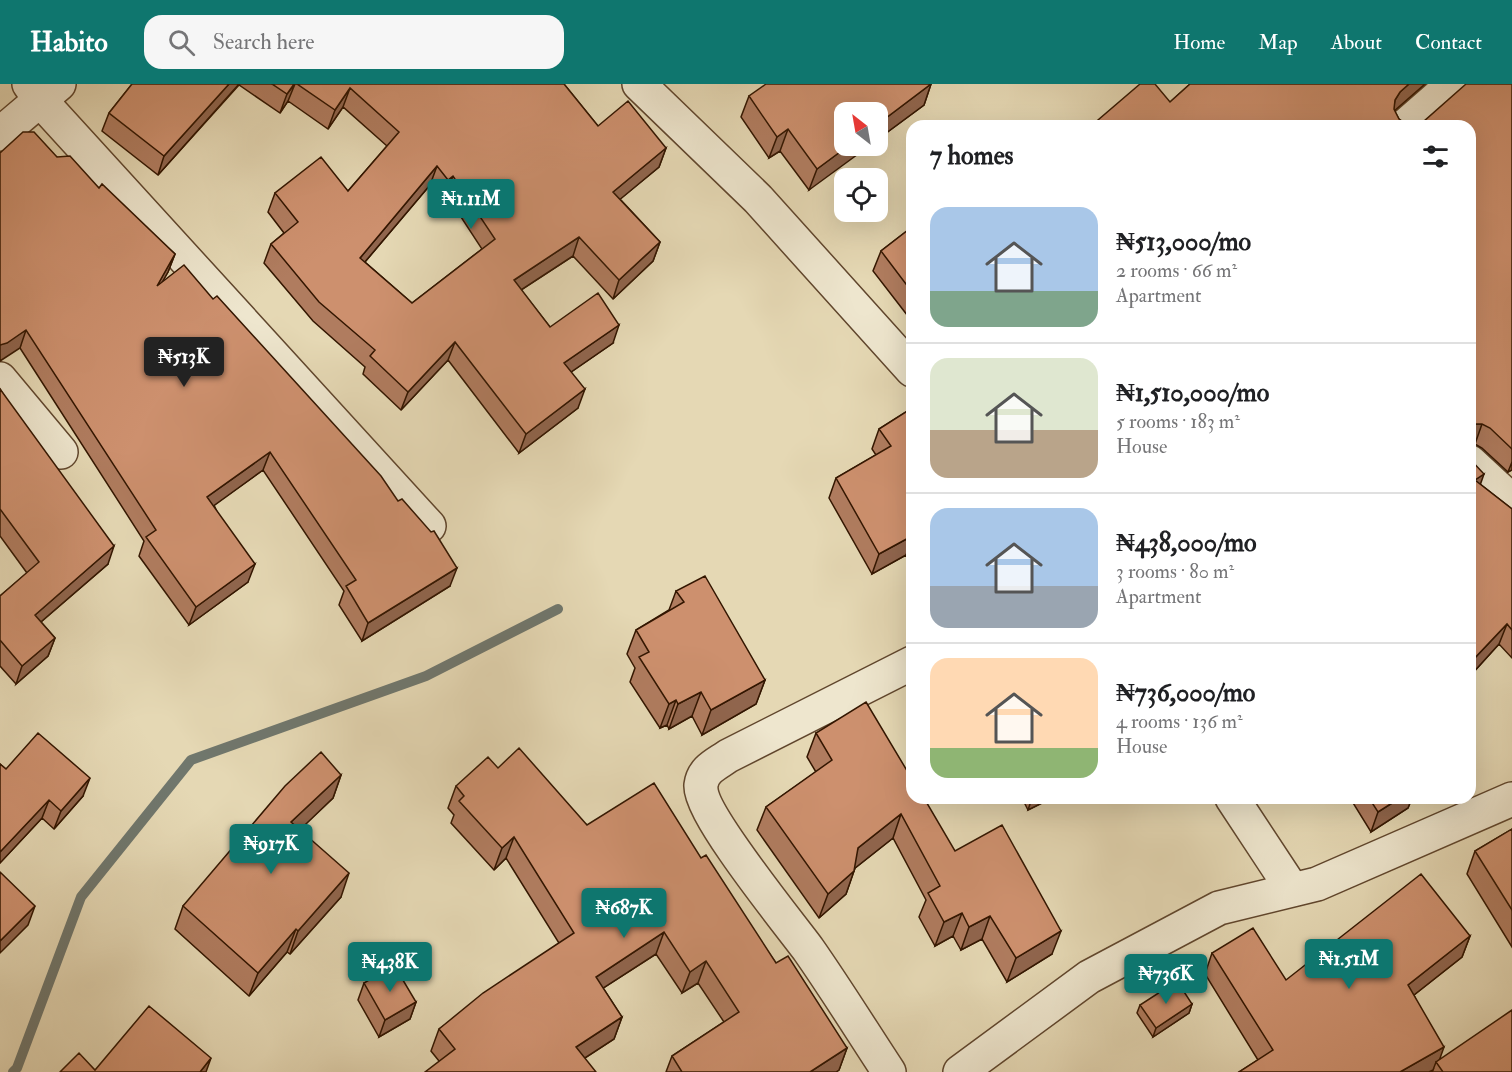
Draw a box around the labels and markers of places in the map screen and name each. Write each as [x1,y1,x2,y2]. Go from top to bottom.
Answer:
pin: ₦1.11M [422,179,520,230]
pin: ₦513K [142,337,226,388]
pin: ₦917K [229,824,313,875]
pin: ₦687K [582,888,666,939]
pin: ₦1.51M [1300,939,1398,990]
pin: ₦438K [348,942,432,993]
pin: ₦736K [1124,954,1208,1005]

